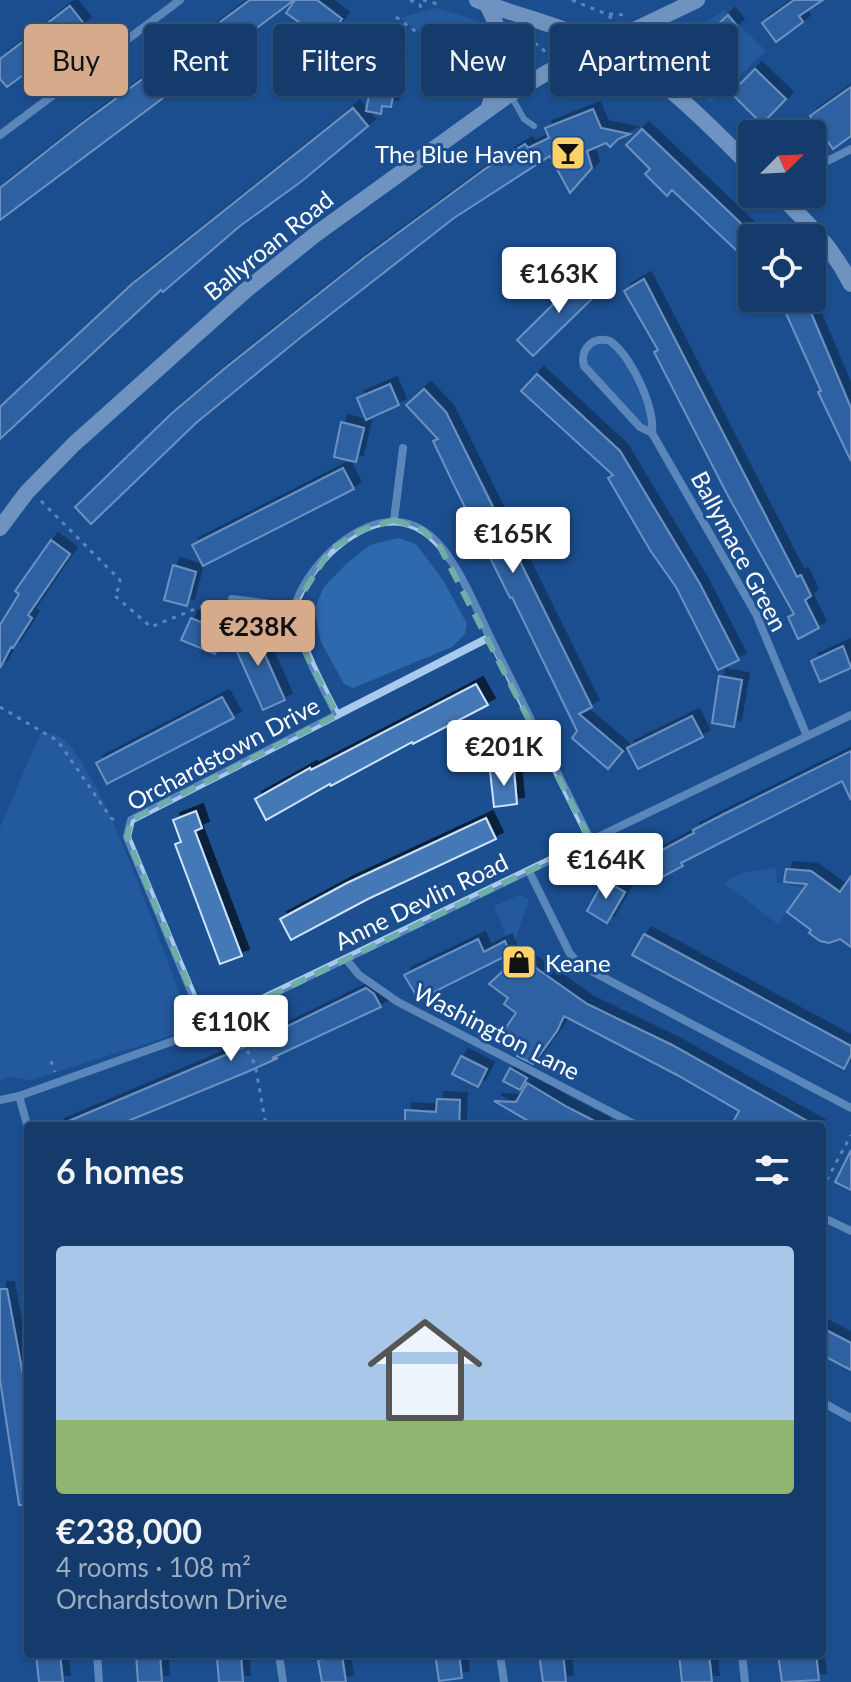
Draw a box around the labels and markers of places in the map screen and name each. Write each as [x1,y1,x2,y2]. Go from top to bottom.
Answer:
bar icon: The Blue Haven [549,134,587,172]
place label: The Blue Haven [375,139,542,168]
pin: €163K [503,247,615,315]
pin: €165K [457,507,569,575]
pin: €238K [202,600,314,668]
pin: €201K [448,720,560,788]
pin: €164K [550,833,662,901]
shop icon: Keane [500,943,538,981]
place label: Keane [545,948,611,977]
pin: €110K [175,995,287,1063]

